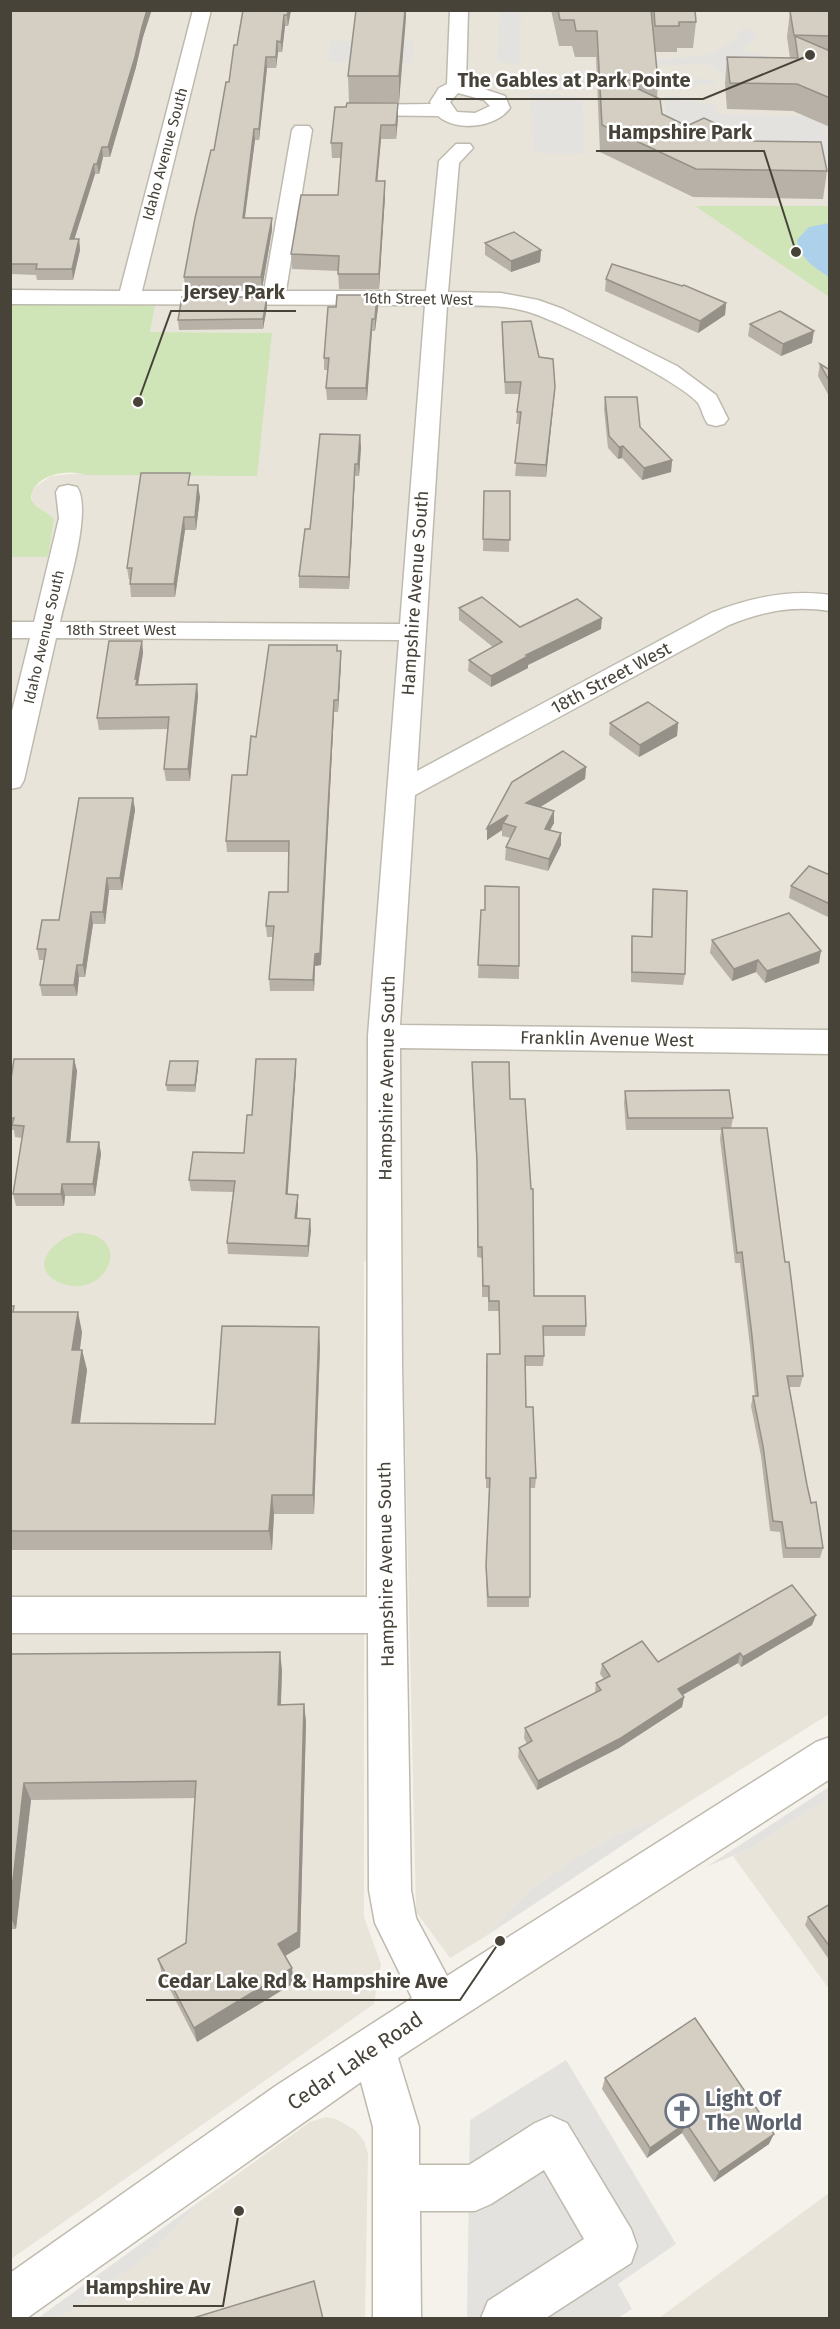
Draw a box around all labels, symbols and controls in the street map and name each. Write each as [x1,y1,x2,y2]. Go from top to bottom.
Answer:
callout: The Gables at Park Pointe [446,61,703,99]
text: The Gables at Park Pointe [458,68,691,92]
street label: Idaho Avenue South [139,86,191,222]
callout: Hampshire Park [596,113,764,151]
text: Hampshire Park [608,120,753,144]
callout: Jersey Park [171,273,296,311]
text: Jersey Park [182,280,286,304]
street label: 16th Street West [363,289,474,309]
street label: Hampshire Avenue South [397,490,433,696]
street label: Idaho Avenue South [20,568,68,706]
street label: 18th Street West [66,621,177,639]
street label: 18th Street West [547,637,675,719]
street label: Hampshire Avenue South [374,975,400,1181]
street label: Franklin Avenue West [520,1026,695,1052]
street label: Hampshire Avenue South [373,1461,399,1667]
callout: Cedar Lake Rd & Hampshire Ave [146,1962,460,2000]
text: Cedar Lake Rd & Hampshire Ave [158,1969,448,1993]
street label: Cedar Lake Road [282,2006,428,2116]
place label: Light Of The World [705,2086,802,2136]
church icon: Light Of The World [664,2093,700,2129]
callout: Hampshire Av [73,2268,223,2306]
text: Hampshire Av [85,2275,211,2299]

